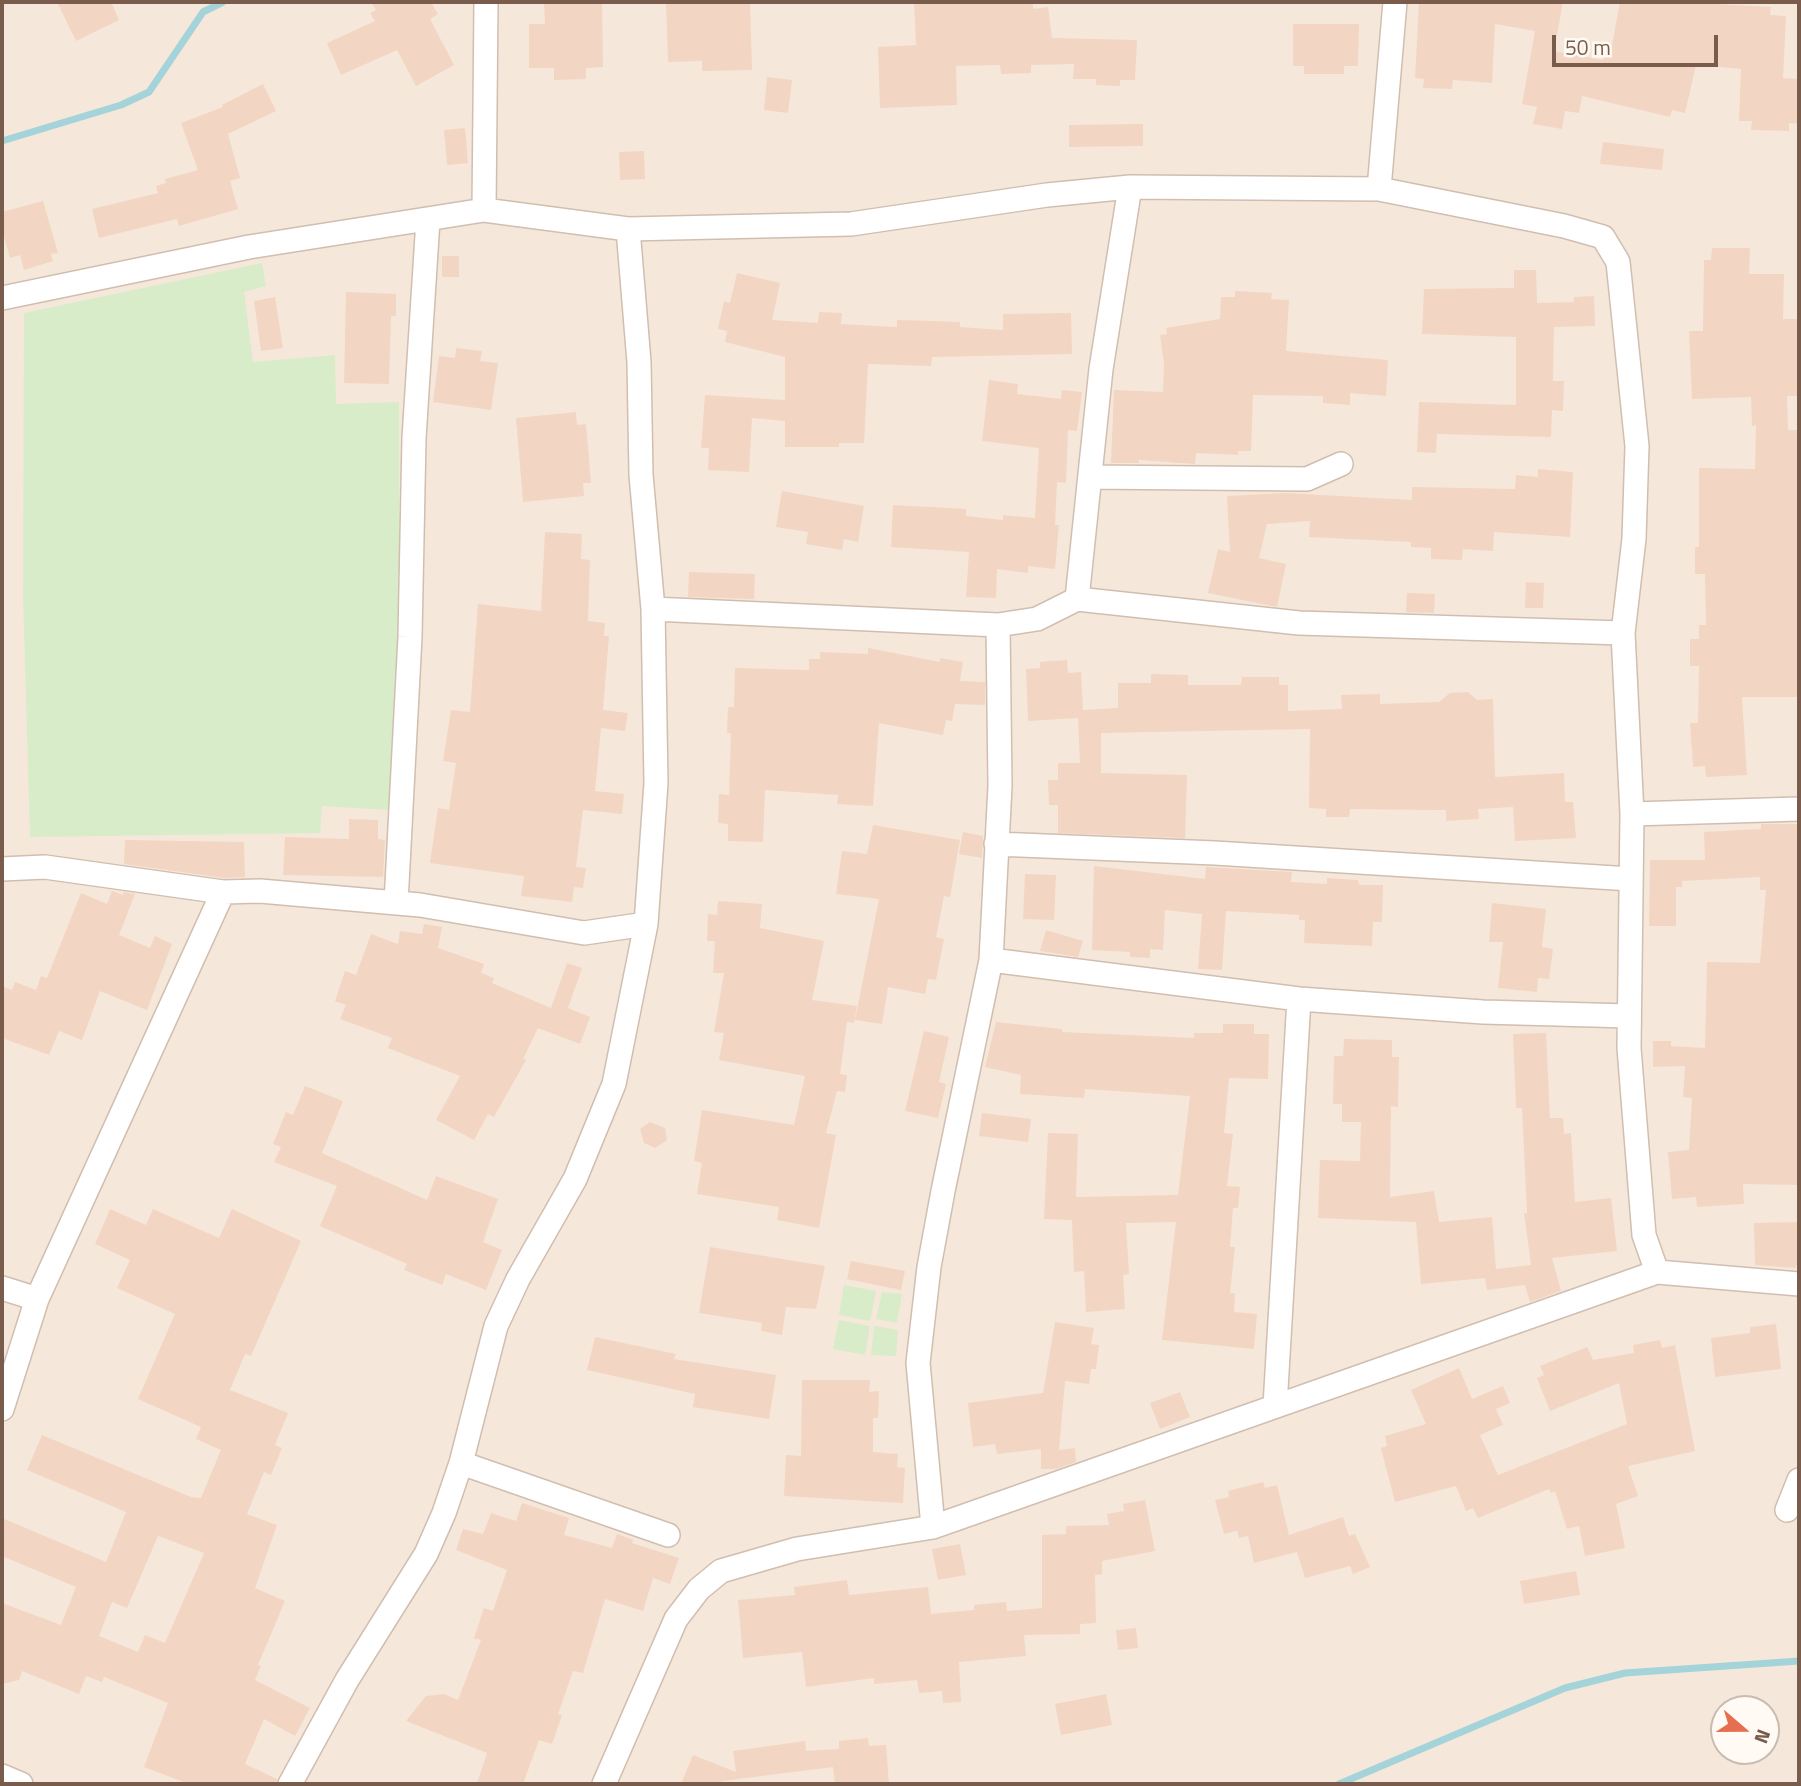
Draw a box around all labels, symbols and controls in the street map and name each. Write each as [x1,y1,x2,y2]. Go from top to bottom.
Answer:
scale bar [1556,21,1722,65]
text: 50 m [1565,31,1611,63]
north arrow [1710,1695,1780,1765]
text: N [1747,1726,1779,1748]

